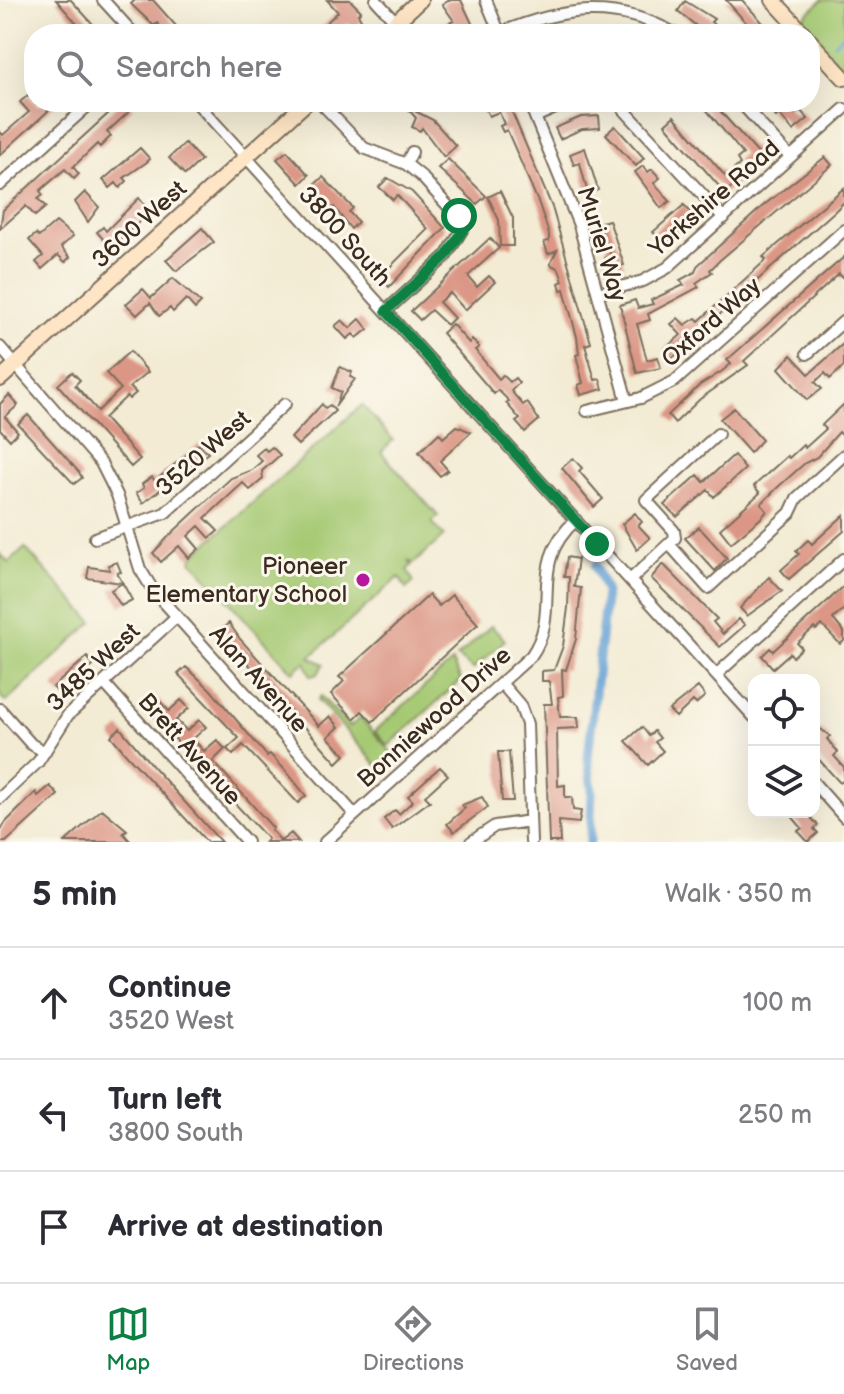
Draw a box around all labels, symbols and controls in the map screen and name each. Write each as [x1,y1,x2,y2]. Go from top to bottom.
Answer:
search box [24,24,820,112]
icon: search [52,46,96,90]
text: Search here [116,50,282,86]
street label: Yorkshire Road [642,134,786,264]
street label: 3600 West [86,174,193,274]
street label: 3800 South [292,180,397,292]
street label: Muriel Way [570,183,633,305]
route start [441,198,477,234]
street label: Oxford Way [656,271,767,373]
street label: 3520 West [150,404,257,502]
route end [579,526,615,562]
place label: Pioneer Elementary School [146,552,347,609]
marker: Pioneer Elementary School [354,571,372,589]
street label: 3485 West [41,617,146,718]
street label: Alan Avenue [203,620,314,739]
street label: Bonniewood Drive [351,641,517,794]
map controls [748,674,820,818]
button: locate [748,674,820,746]
street label: Brett Avenue [132,687,247,811]
button: layers [748,746,820,818]
text: 5 min [32,874,117,915]
text: Walk · 350 m [665,879,812,910]
text: Continue [108,970,231,1006]
icon: ahead [32,981,76,1025]
text: 100 m [743,988,812,1019]
text: 3520 West [108,1006,234,1037]
text: Turn left [108,1082,222,1118]
icon: left [32,1093,76,1137]
text: 250 m [738,1100,812,1131]
text: 3800 South [108,1118,243,1149]
icon: arrive [32,1205,76,1249]
text: Arrive at destination [108,1209,384,1245]
tab: Map [106,1302,150,1377]
tab: Directions [363,1302,464,1377]
tab: Saved [676,1302,738,1377]

